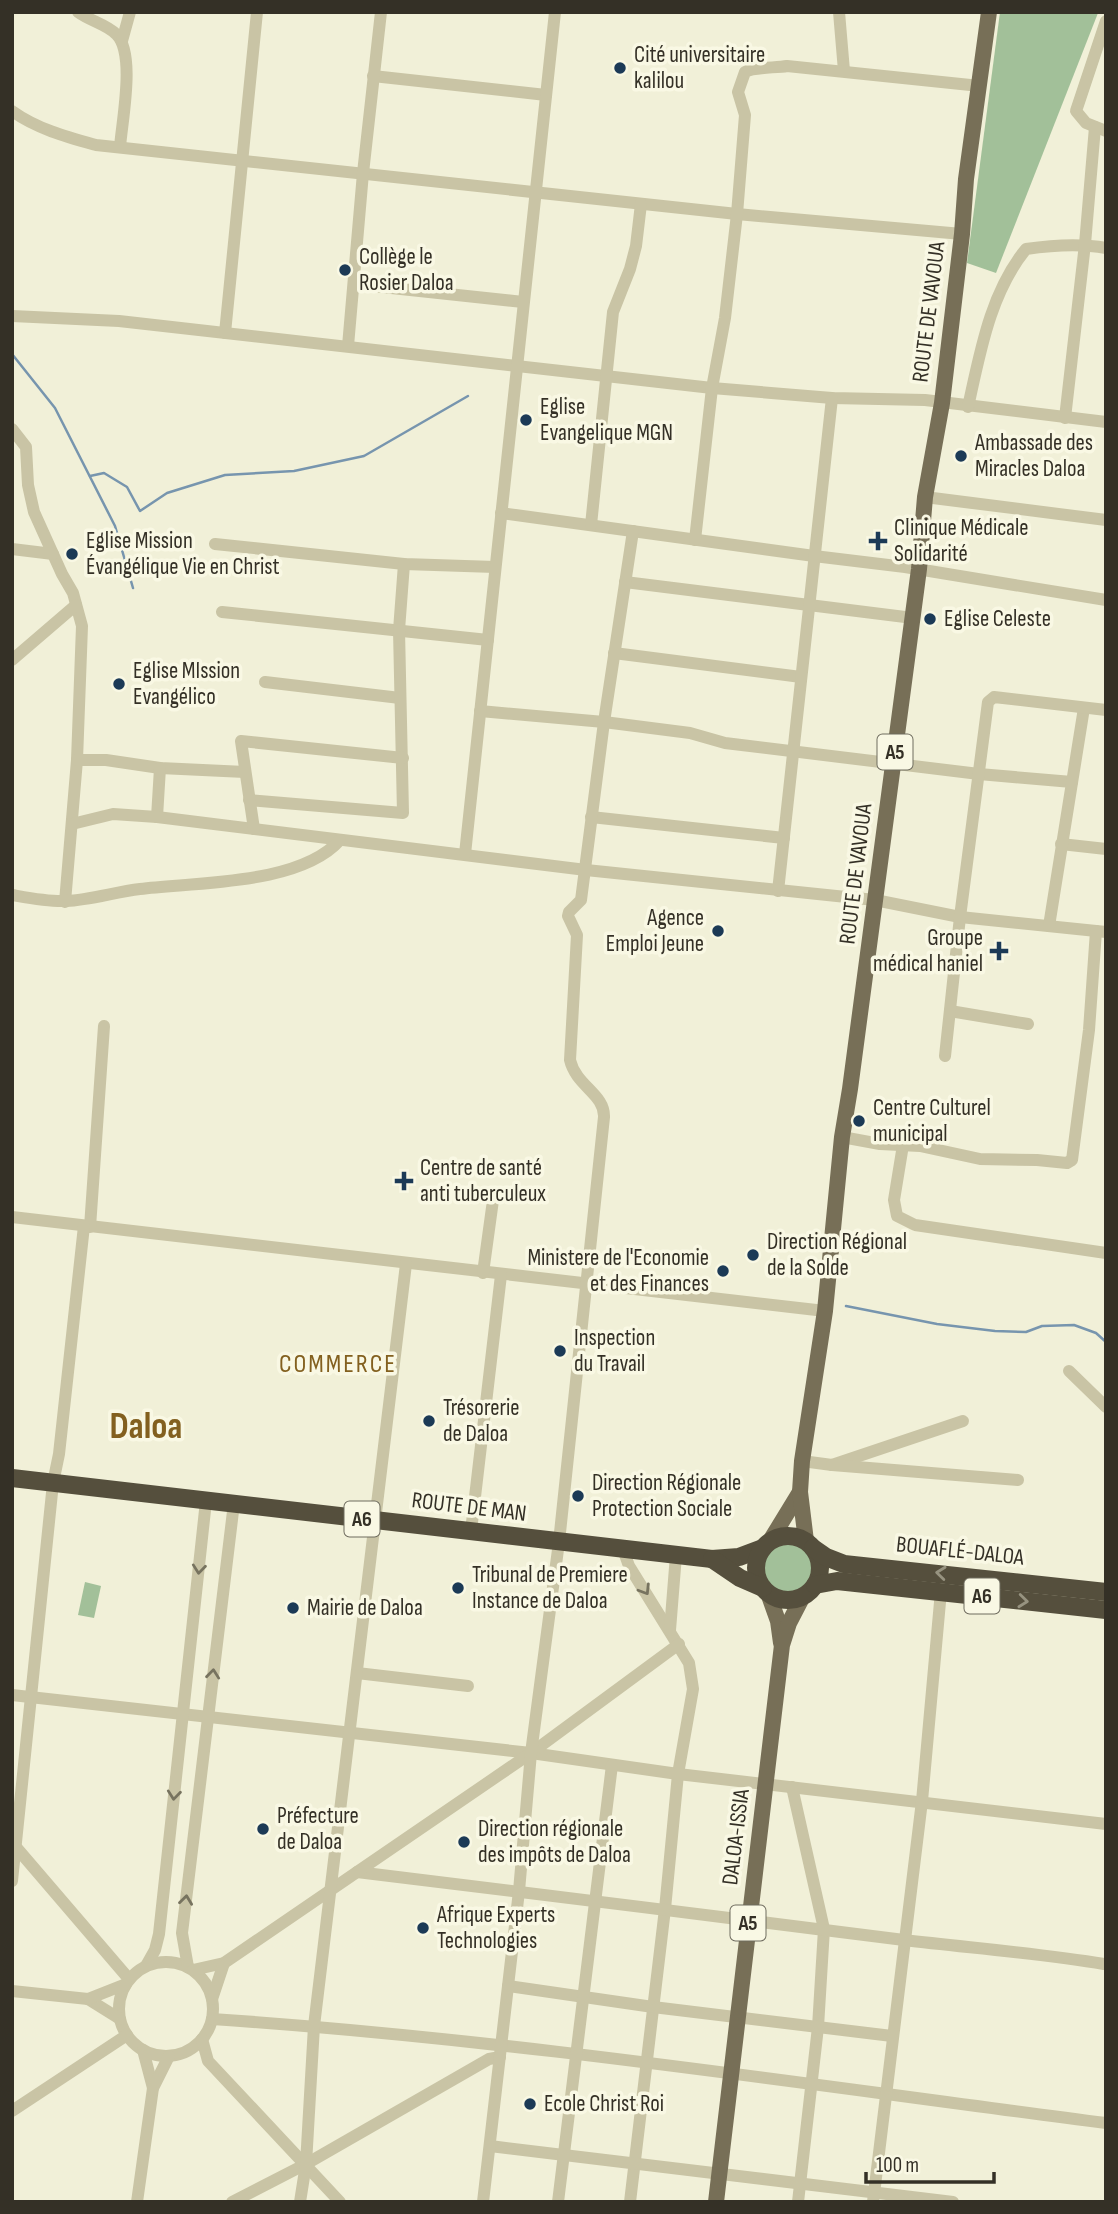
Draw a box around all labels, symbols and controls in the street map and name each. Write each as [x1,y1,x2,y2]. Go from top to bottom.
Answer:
place label: Cité universitaire kalilou [634,41,765,95]
marker: Cité universitaire kalilou [612,60,628,76]
street label: ROUTE DE VAVOUA [906,240,952,384]
place label: Collège le Rosier Daloa [359,243,454,297]
marker: Collège le Rosier Daloa [337,262,353,278]
place label: Eglise Evangelique MGN [540,393,673,447]
marker: Eglise Evangelique MGN [518,412,534,428]
place label: Ambassade des Miracles Daloa [974,429,1093,483]
marker: Ambassade des Miracles Daloa [953,448,969,464]
place label: Clinique Médicale Solidarité [894,514,1028,568]
place label: Eglise Mission Évangélique Vie en Christ [86,527,280,581]
marker: Clinique Médicale Solidarité [868,531,888,551]
marker: Eglise Mission Évangélique Vie en Christ [64,546,80,562]
place label: Eglise Celeste [944,605,1051,633]
marker: Eglise Celeste [922,611,938,627]
place label: Eglise MIssion Evangélico [133,657,240,711]
marker: Eglise MIssion Evangélico [111,676,127,692]
road number: A5 [878,734,912,770]
street label: ROUTE DE VAVOUA [833,802,879,946]
place label: Agence Emploi Jeune [606,904,704,958]
marker: Agence Emploi Jeune [710,923,726,939]
place label: Groupe médical haniel [873,924,983,978]
marker: Groupe médical haniel [989,941,1009,961]
place label: Centre Culturel municipal [873,1094,991,1148]
marker: Centre Culturel municipal [851,1113,867,1129]
place label: Centre de santé anti tuberculeux [420,1154,546,1208]
marker: Centre de santé anti tuberculeux [394,1171,414,1191]
place label: Direction Régional de la Solde [767,1228,907,1282]
place label: Ministere de l'Economie et des Finances [527,1244,709,1298]
marker: Direction Régional de la Solde [745,1247,761,1263]
marker: Ministere de l'Economie et des Finances [715,1263,731,1279]
place label: Inspection du Travail [574,1324,655,1378]
marker: Inspection du Travail [552,1343,568,1359]
district label: COMMERCE [279,1349,397,1380]
place label: Trésorerie de Daloa [443,1394,520,1448]
district label: Daloa [110,1405,182,1449]
marker: Trésorerie de Daloa [421,1413,437,1429]
place label: Direction Régionale Protection Sociale [592,1469,741,1523]
street label: ROUTE DE MAN [410,1486,528,1528]
marker: Direction Régionale Protection Sociale [570,1488,586,1504]
road number: A6 [344,1502,380,1536]
street label: BOUAFLÉ-DALOA [895,1530,1025,1572]
place label: Tribunal de Premiere Instance de Daloa [472,1561,628,1615]
one-way arrow [191,1563,206,1575]
one-way arrow [935,1566,946,1581]
road number: A6 [964,1578,1000,1614]
marker: Tribunal de Premiere Instance de Daloa [450,1580,466,1596]
one-way arrow [636,1583,649,1596]
one-way arrow [1017,1593,1029,1608]
place label: Mairie de Daloa [307,1594,423,1622]
marker: Mairie de Daloa [285,1600,301,1616]
one-way arrow [205,1668,220,1680]
street label: DALOA-ISSIA [716,1787,756,1887]
one-way arrow [166,1789,181,1801]
place label: Préfecture de Daloa [277,1802,359,1856]
place label: Direction régionale des impôts de Daloa [478,1815,631,1869]
marker: Préfecture de Daloa [255,1821,271,1837]
marker: Direction régionale des impôts de Daloa [456,1834,472,1850]
one-way arrow [179,1894,194,1906]
place label: Afrique Experts Technologies [436,1901,555,1955]
road number: A5 [730,1906,766,1940]
marker: Afrique Experts Technologies [415,1920,431,1936]
place label: Ecole Christ Roi [544,2090,664,2118]
marker: Ecole Christ Roi [522,2096,538,2112]
scale bar [866,2140,994,2184]
text: 100 m [876,2153,919,2178]

